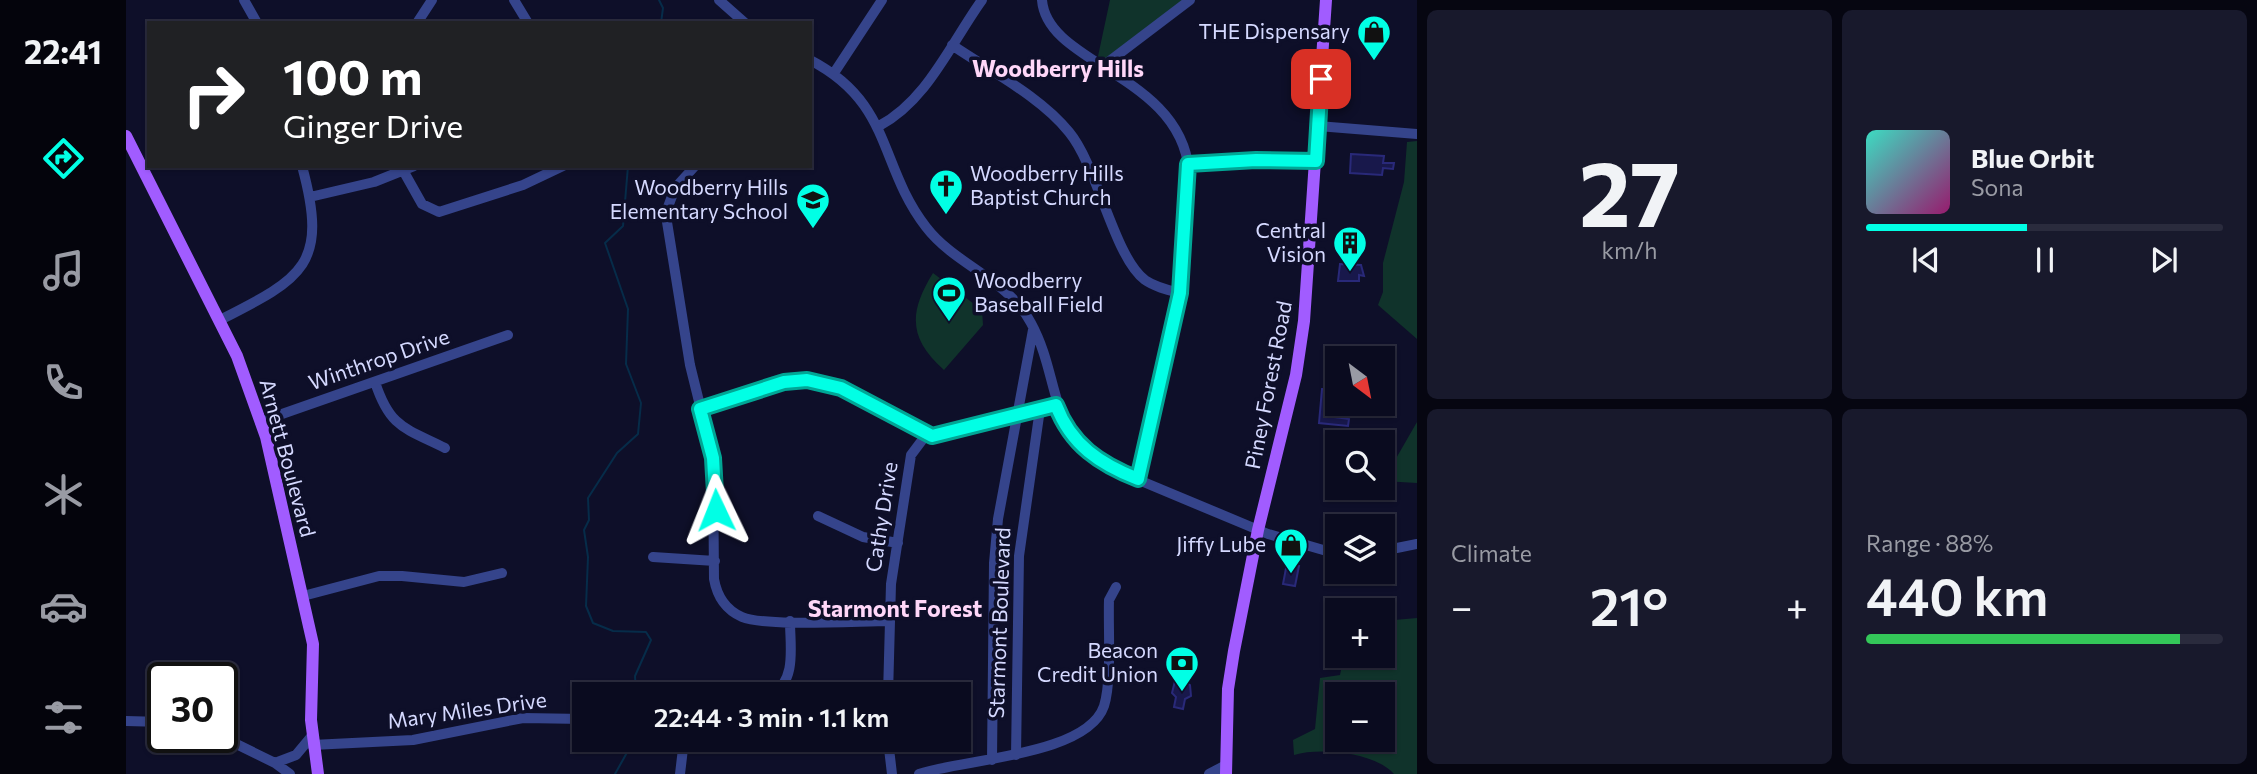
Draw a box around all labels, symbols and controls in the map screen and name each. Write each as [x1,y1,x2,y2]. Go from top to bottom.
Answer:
shop icon: THE Dispensary [1355,13,1393,62]
place label: THE Dispensary [1199,18,1350,43]
text: 22:41 [24,31,102,71]
text: 100 m [283,45,422,105]
icon: right [168,49,259,140]
pin [1291,49,1351,109]
district label: Woodberry Hills [972,54,1144,82]
icon: arrive [1302,60,1340,98]
text: Ginger Drive [283,105,463,145]
icon: directions [39,134,88,183]
text: 27 [1579,134,1680,246]
text: Blue Orbit [1971,142,2094,173]
place label: Woodberry Hills Baptist Church [970,160,1124,209]
church icon: Woodberry Hills Baptist Church [927,167,965,216]
text: Sona [1971,173,2023,201]
place label: Woodberry Hills Elementary School [610,174,788,223]
school or university icon: Woodberry Hills Elementary School [794,181,832,230]
place label: Central Vision [1255,217,1326,266]
building icon: Central Vision [1331,224,1369,273]
text: km/h [1602,236,1657,264]
icon: previous [1907,241,1945,279]
icon: pause [2026,241,2064,279]
icon: next [2145,241,2183,279]
icon: music [39,246,88,295]
place label: Woodberry Baseball Field [974,267,1103,316]
sports icon: Woodberry Baseball Field [930,274,968,323]
street label: Piney Forest Road [1239,299,1296,471]
street label: Winthrop Drive [305,323,452,394]
north arrow [1325,346,1395,416]
map controls [1325,346,1395,752]
icon: phone [39,358,88,407]
street label: Arnett Boulevard [255,376,322,539]
button: search [1325,430,1395,500]
street label: Cathy Drive [859,460,902,574]
icon: climate [39,470,88,519]
position arrow [679,473,753,547]
button: layers [1325,514,1395,584]
shop icon: Jiffy Lube [1272,526,1310,575]
street label: Starmont Boulevard [983,527,1014,719]
text: Range · 88% [1866,529,1993,557]
place label: Jiffy Lube [1176,531,1266,556]
text: Climate [1451,539,1532,567]
text: 440 km [1866,563,2048,627]
text: 21° [1590,573,1668,637]
icon: car [39,582,88,631]
text: − [1451,582,1473,629]
text: + [1786,582,1808,629]
district label: Starmont Forest [808,594,983,622]
button: + [1325,598,1395,668]
place label: Beacon Credit Union [1037,637,1158,686]
bank icon: Beacon Credit Union [1163,644,1201,693]
speed limit sign: 30 [147,662,238,753]
button: − [1325,682,1395,752]
street label: Mary Miles Drive [386,686,548,733]
icon: filters [39,693,88,742]
text: 22:44 · 3 min · 1.1 km [654,701,889,732]

